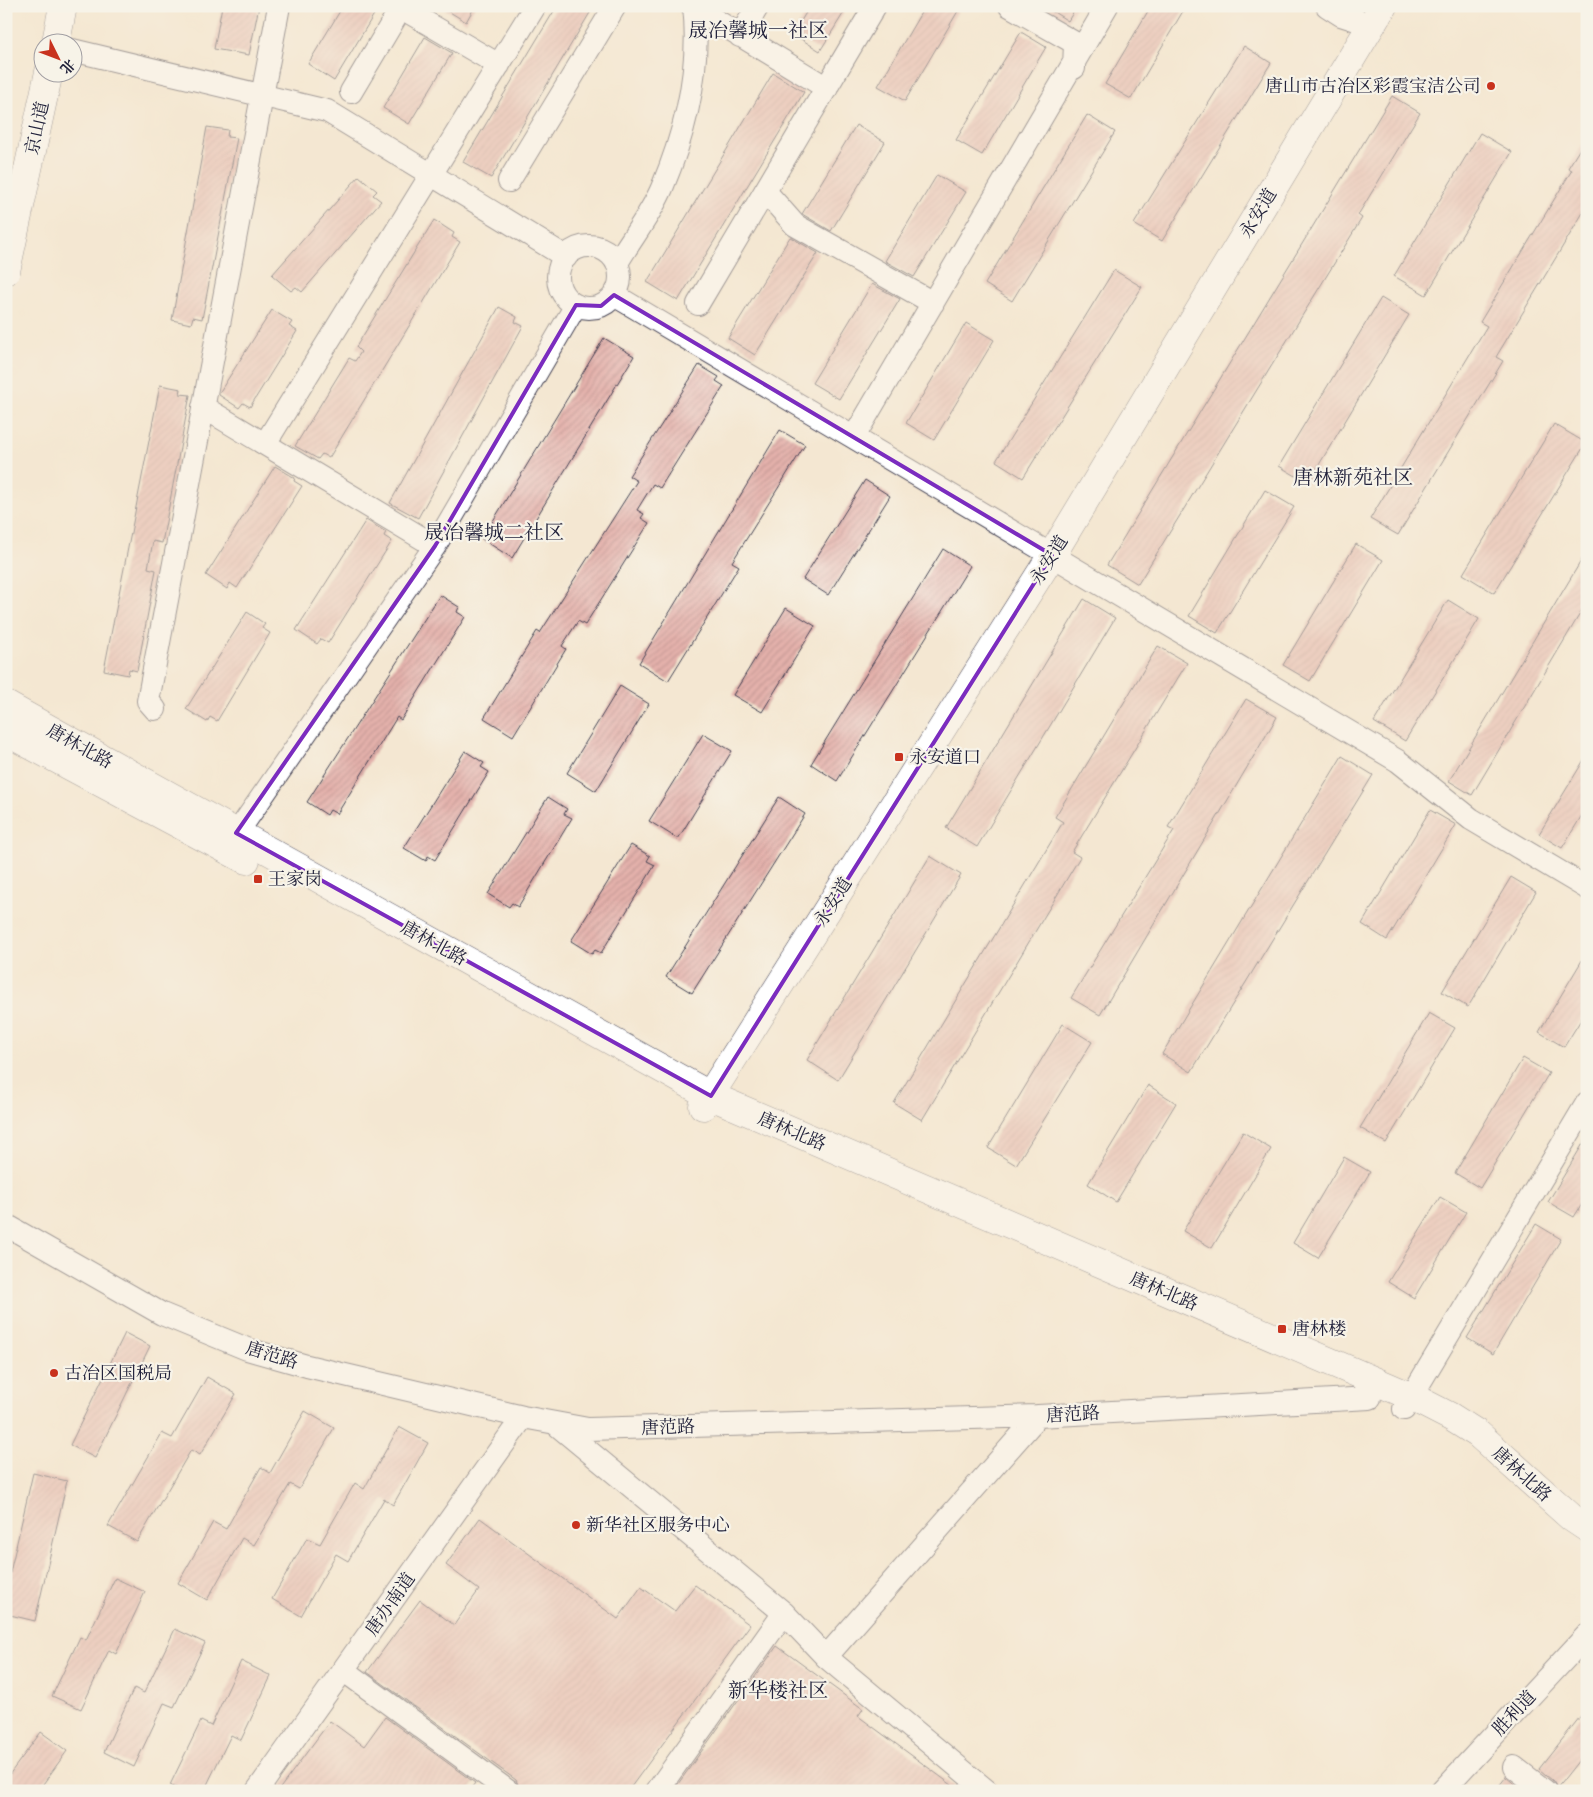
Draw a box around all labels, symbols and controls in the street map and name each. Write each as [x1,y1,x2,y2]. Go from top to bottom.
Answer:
district label: 晟冶馨城一社区 [688,15,828,44]
north arrow [32,32,82,82]
text: 北 [56,55,80,79]
place label: 唐山市古冶区彩霞宝洁公司 [1265,72,1481,99]
marker: 唐山市古冶区彩霞宝洁公司 [1485,80,1497,92]
street label: 京山道 [18,99,55,157]
street label: 永安道 [1232,183,1283,243]
district label: 唐林新苑社区 [1293,462,1413,491]
district label: 晟冶馨城二社区 [424,517,564,546]
street label: 永安道 [1023,530,1074,590]
street label: 唐林北路 [42,716,118,775]
place label: 永安道口 [909,743,981,770]
marker: 永安道口 [893,751,905,763]
place label: 王家岗 [268,865,322,892]
street label: 永安道 [807,872,858,932]
marker: 王家岗 [252,873,264,885]
street label: 唐林北路 [396,913,472,972]
street label: 唐林北路 [754,1104,831,1157]
street label: 唐林北路 [1126,1264,1203,1317]
place label: 唐林楼 [1292,1315,1346,1342]
marker: 唐林楼 [1276,1323,1288,1335]
street label: 唐范路 [242,1334,302,1375]
place label: 古冶区国税局 [64,1359,172,1386]
marker: 古冶区国税局 [48,1367,60,1379]
street label: 唐范路 [1045,1399,1101,1428]
street label: 唐范路 [641,1412,695,1441]
street label: 唐林北路 [1487,1440,1558,1508]
place label: 新华社区服务中心 [586,1511,730,1538]
marker: 新华社区服务中心 [570,1519,582,1531]
street label: 唐办南道 [358,1566,421,1641]
district label: 新华楼社区 [728,1675,828,1704]
street label: 胜利道 [1485,1684,1542,1742]

